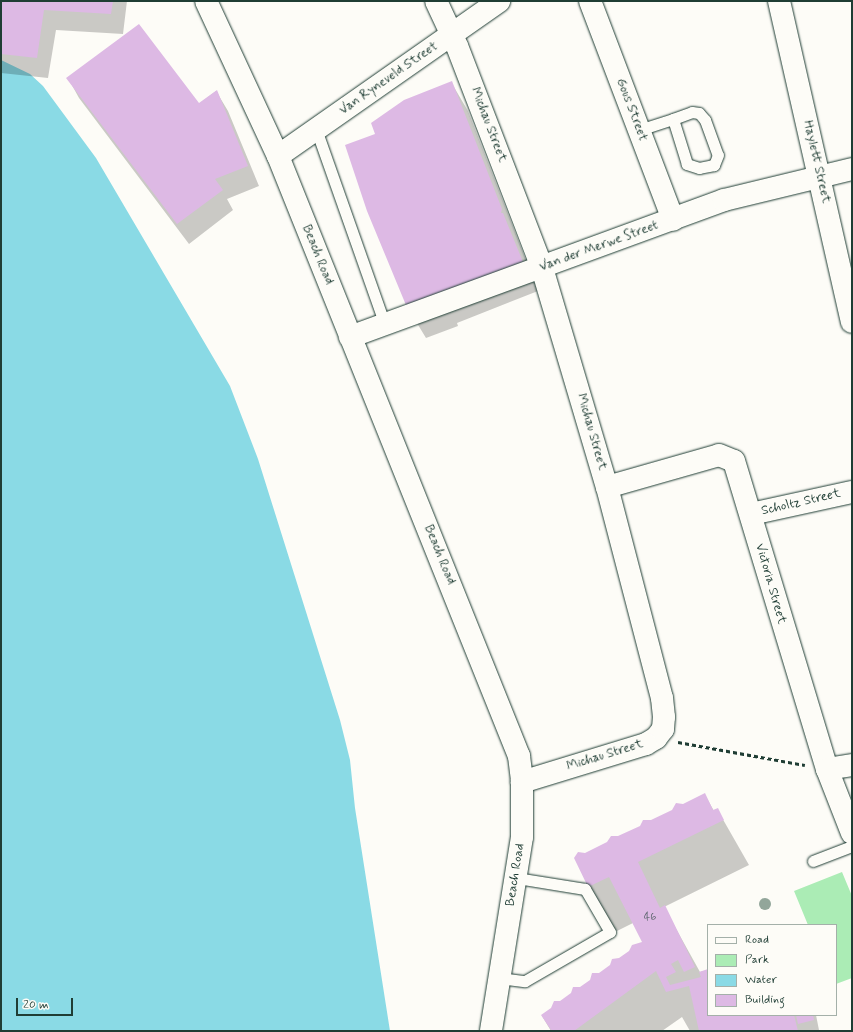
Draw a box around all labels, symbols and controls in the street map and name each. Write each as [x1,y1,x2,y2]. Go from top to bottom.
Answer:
street label: Van Ryneveld Street [336,39,442,119]
street label: Gous Street [612,77,650,143]
street label: Michau Street [467,85,509,165]
street label: Haylett Street [799,119,833,205]
street label: Van der Merwe Street [537,218,661,276]
street label: Beach Road [298,223,336,287]
street label: Michau Street [573,392,609,472]
street label: Scholtz Street [760,486,842,520]
street label: Beach Road [420,523,458,587]
street label: Victoria Street [751,542,789,626]
street label: Michau Street [565,737,645,775]
street label: Beach Road [503,843,529,907]
house number: 46 [644,910,656,924]
legend [707,924,837,1016]
text: Road [745,932,769,948]
text: Park [745,952,769,968]
text: Water [745,972,777,988]
scale bar [18,990,75,1016]
text: Building [745,992,785,1008]
text: 20 m [23,997,49,1013]

